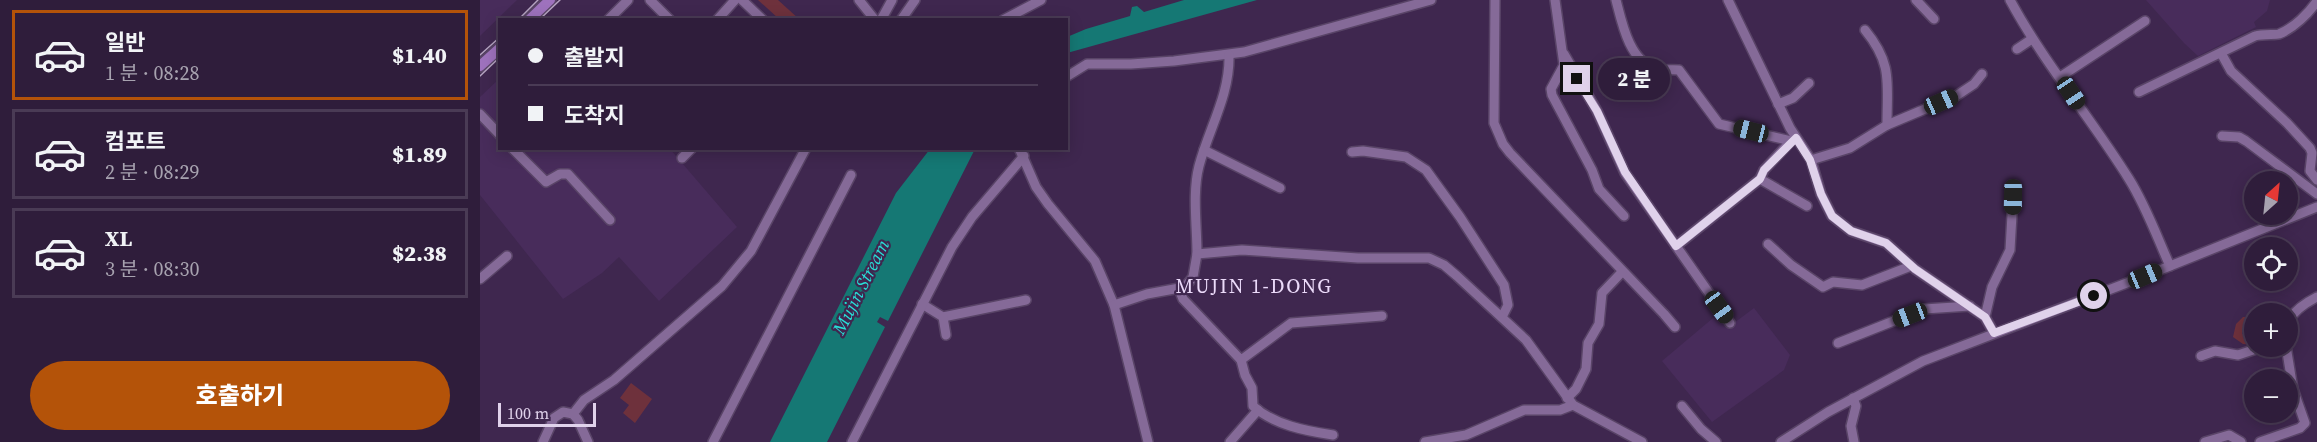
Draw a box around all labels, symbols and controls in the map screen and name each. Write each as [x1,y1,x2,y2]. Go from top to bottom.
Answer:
text: 일반 [105,27,145,57]
icon: car [33,28,87,82]
text: $1.40 [392,40,447,70]
text: 출발지 [564,42,625,72]
callout: 2 분 [1598,58,1670,100]
text: 1 분 · 08:28 [105,59,199,87]
route end [1563,65,1590,92]
text: 2 분 [1617,65,1651,93]
car [2053,73,2089,113]
car [1921,86,1961,118]
text: 도착지 [564,100,625,130]
car [1731,118,1771,144]
text: 컴포트 [105,126,166,156]
icon: car [33,127,87,181]
text: $1.89 [392,139,447,169]
text: 2 분 · 08:29 [105,158,199,186]
north arrow [2244,171,2298,225]
map controls [2244,171,2298,423]
car [2004,179,2022,215]
text: XL [105,223,132,253]
icon: car [33,226,87,280]
water label: Mujin Stream [826,235,895,339]
button: locate [2244,237,2298,291]
text: $2.38 [392,238,447,268]
text: 3 분 · 08:30 [105,255,199,283]
car [2125,261,2165,291]
district label: MUJIN 1-DONG [1176,272,1332,300]
route start [2080,282,2107,309]
car [1701,287,1737,327]
car [1890,300,1930,330]
button: + [2244,303,2298,357]
button: 호출하기 [30,361,450,430]
button: − [2244,369,2298,423]
scale bar [498,400,596,428]
text: 100 m [507,402,549,424]

